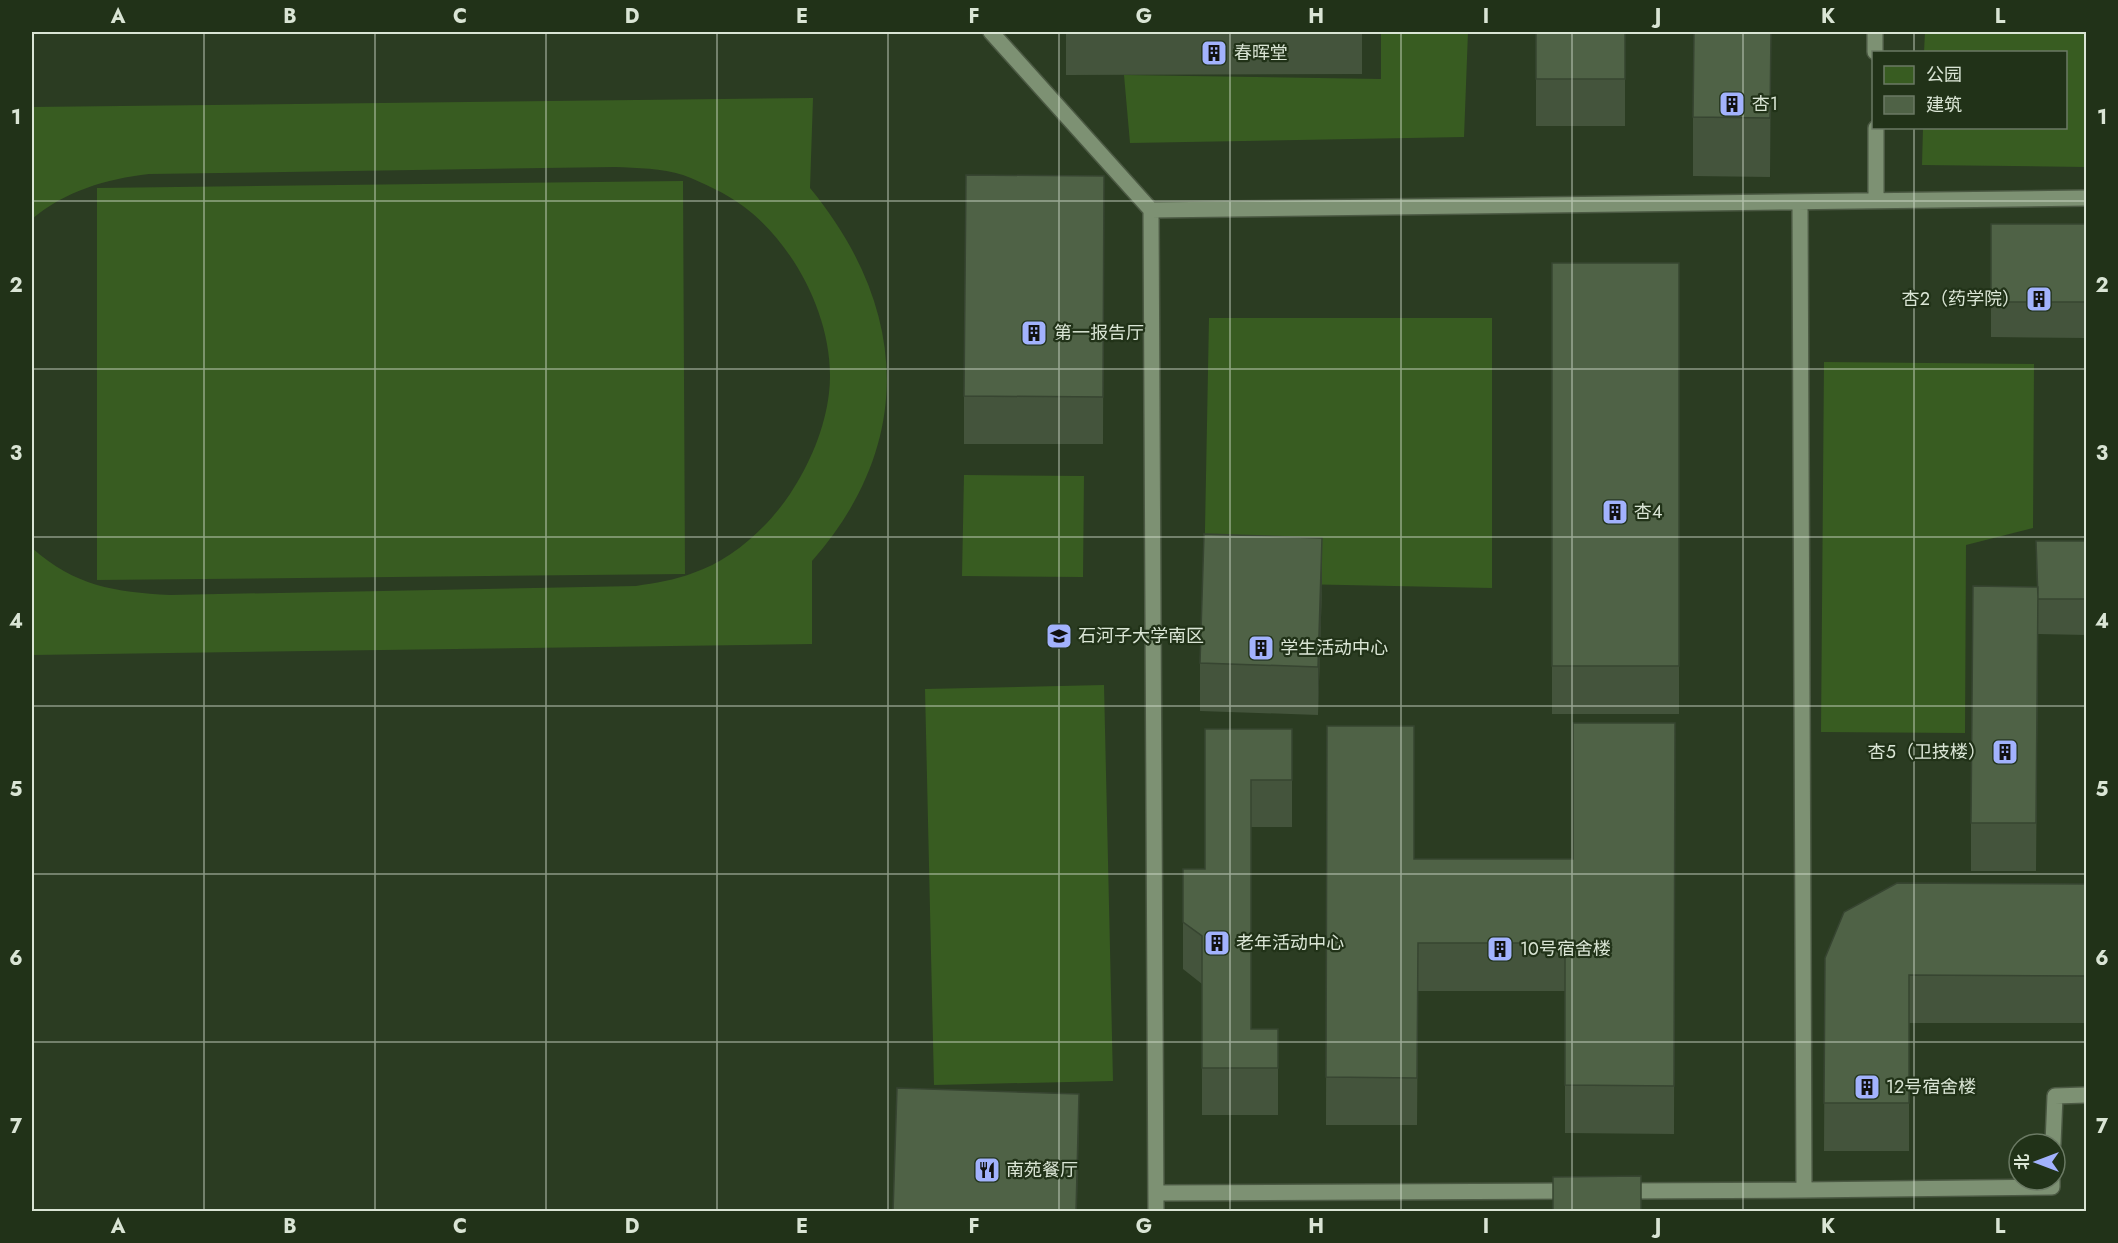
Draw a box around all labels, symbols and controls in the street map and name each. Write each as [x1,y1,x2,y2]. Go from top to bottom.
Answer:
text: A [110,2,126,31]
text: B [283,2,297,31]
text: C [453,2,467,31]
text: D [625,2,639,31]
text: E [796,2,808,31]
text: F [968,2,980,31]
text: G [1136,2,1152,31]
text: H [1308,2,1324,31]
text: I [1483,2,1489,31]
text: J [1651,2,1661,31]
text: K [1821,2,1835,31]
text: L [1995,2,2006,31]
building icon: 春晖堂 [1199,38,1229,68]
place label: 春晖堂 [1234,40,1288,66]
legend [1872,51,2067,129]
text: 公园 [1926,62,1962,88]
building icon: 杏1 [1717,89,1747,119]
place label: 杏1 [1752,91,1778,117]
text: 建筑 [1926,92,1962,118]
text: 1 [11,103,21,132]
text: 1 [2097,103,2107,132]
text: 2 [9,271,23,300]
text: 2 [2095,271,2109,300]
building icon: 杏2（药学院） [2024,284,2054,314]
place label: 杏2（药学院） [1902,286,2020,312]
building icon: 第一报告厅 [1019,318,1049,348]
place label: 第一报告厅 [1054,320,1144,346]
text: 3 [10,439,22,468]
text: 3 [2096,439,2108,468]
building icon: 杏4 [1600,497,1630,527]
place label: 杏4 [1634,499,1663,525]
text: 4 [9,607,23,636]
text: 4 [2095,607,2109,636]
school or university icon: 石河子大学南区 [1044,621,1074,651]
place label: 石河子大学南区 [1078,623,1204,649]
building icon: 学生活动中心 [1246,633,1276,663]
place label: 学生活动中心 [1280,635,1388,661]
building icon: 杏5（卫技楼） [1990,737,2020,767]
place label: 杏5（卫技楼） [1868,739,1986,765]
text: 5 [10,775,23,804]
text: 5 [2096,775,2109,804]
building icon: 老年活动中心 [1202,928,1232,958]
place label: 老年活动中心 [1236,930,1344,956]
building icon: 10号宿舍楼 [1485,934,1515,964]
place label: 10号宿舍楼 [1520,936,1611,962]
text: 6 [9,944,23,973]
text: 6 [2095,944,2109,973]
building icon: 12号宿舍楼 [1852,1072,1882,1102]
place label: 12号宿舍楼 [1886,1074,1976,1100]
text: 7 [10,1112,23,1141]
text: 7 [2096,1112,2109,1141]
north arrow [2007,1132,2067,1192]
text: 北 [2011,1154,2034,1170]
restaurant icon: 南苑餐厅 [972,1155,1002,1185]
place label: 南苑餐厅 [1006,1157,1078,1183]
text: A [110,1212,126,1241]
text: B [283,1212,297,1241]
text: C [453,1212,467,1241]
text: D [625,1212,639,1241]
text: E [796,1212,808,1241]
text: F [968,1212,980,1241]
text: G [1136,1212,1152,1241]
text: H [1308,1212,1324,1241]
text: I [1483,1212,1489,1241]
text: J [1651,1212,1661,1241]
text: K [1821,1212,1835,1241]
text: L [1995,1212,2006,1241]

